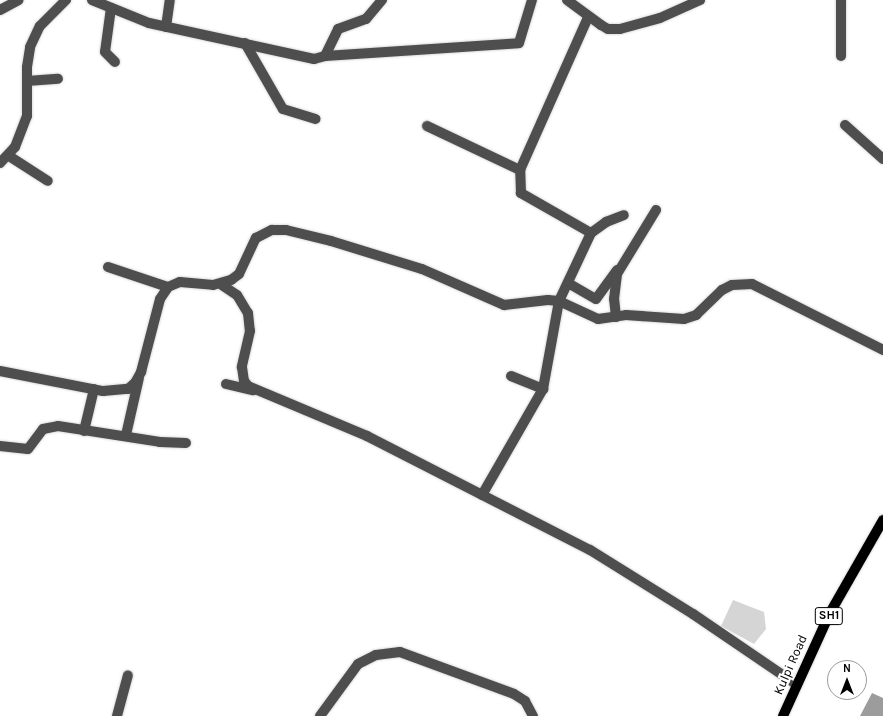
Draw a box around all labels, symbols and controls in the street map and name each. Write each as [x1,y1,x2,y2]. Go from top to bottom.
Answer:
road number: SH1 [814,606,844,626]
street label: Kulpi Road [771,633,811,697]
north arrow [827,660,867,700]
text: N [843,662,851,675]

